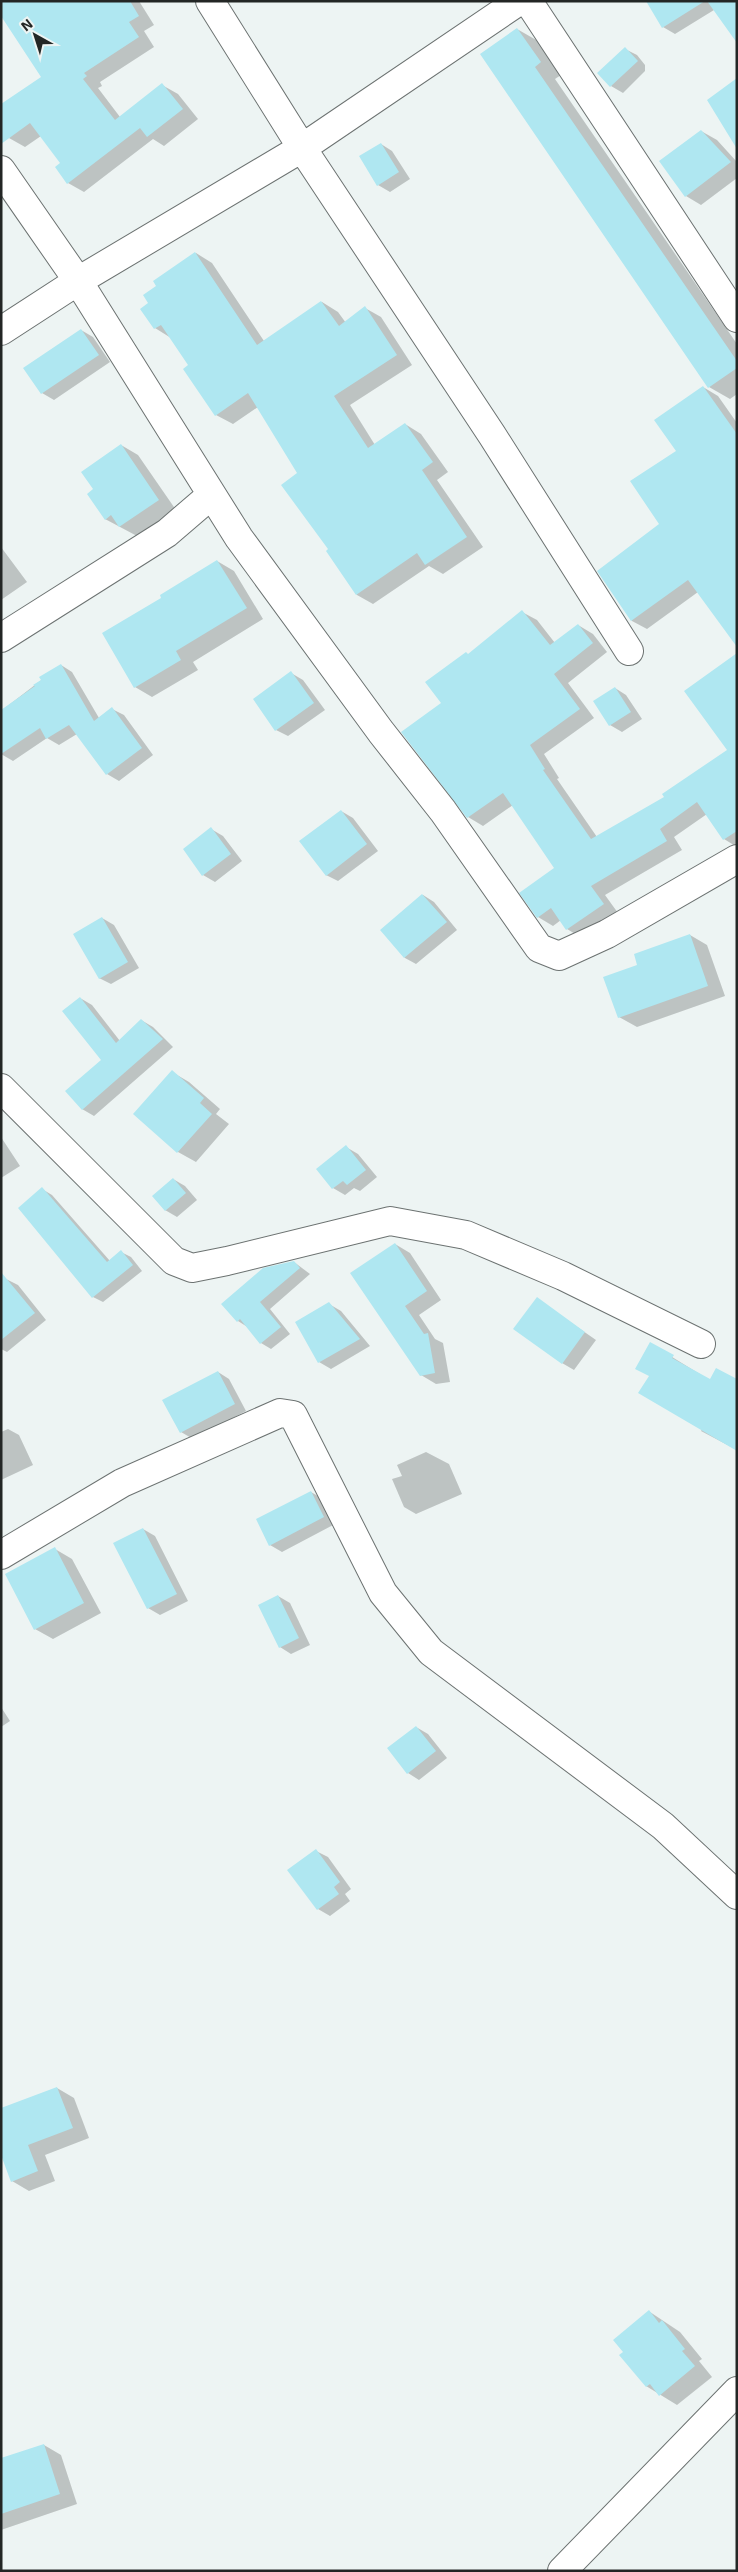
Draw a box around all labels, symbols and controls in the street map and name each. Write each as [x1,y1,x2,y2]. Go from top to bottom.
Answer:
north arrow [10,10,60,60]
text: N [17,15,36,34]

